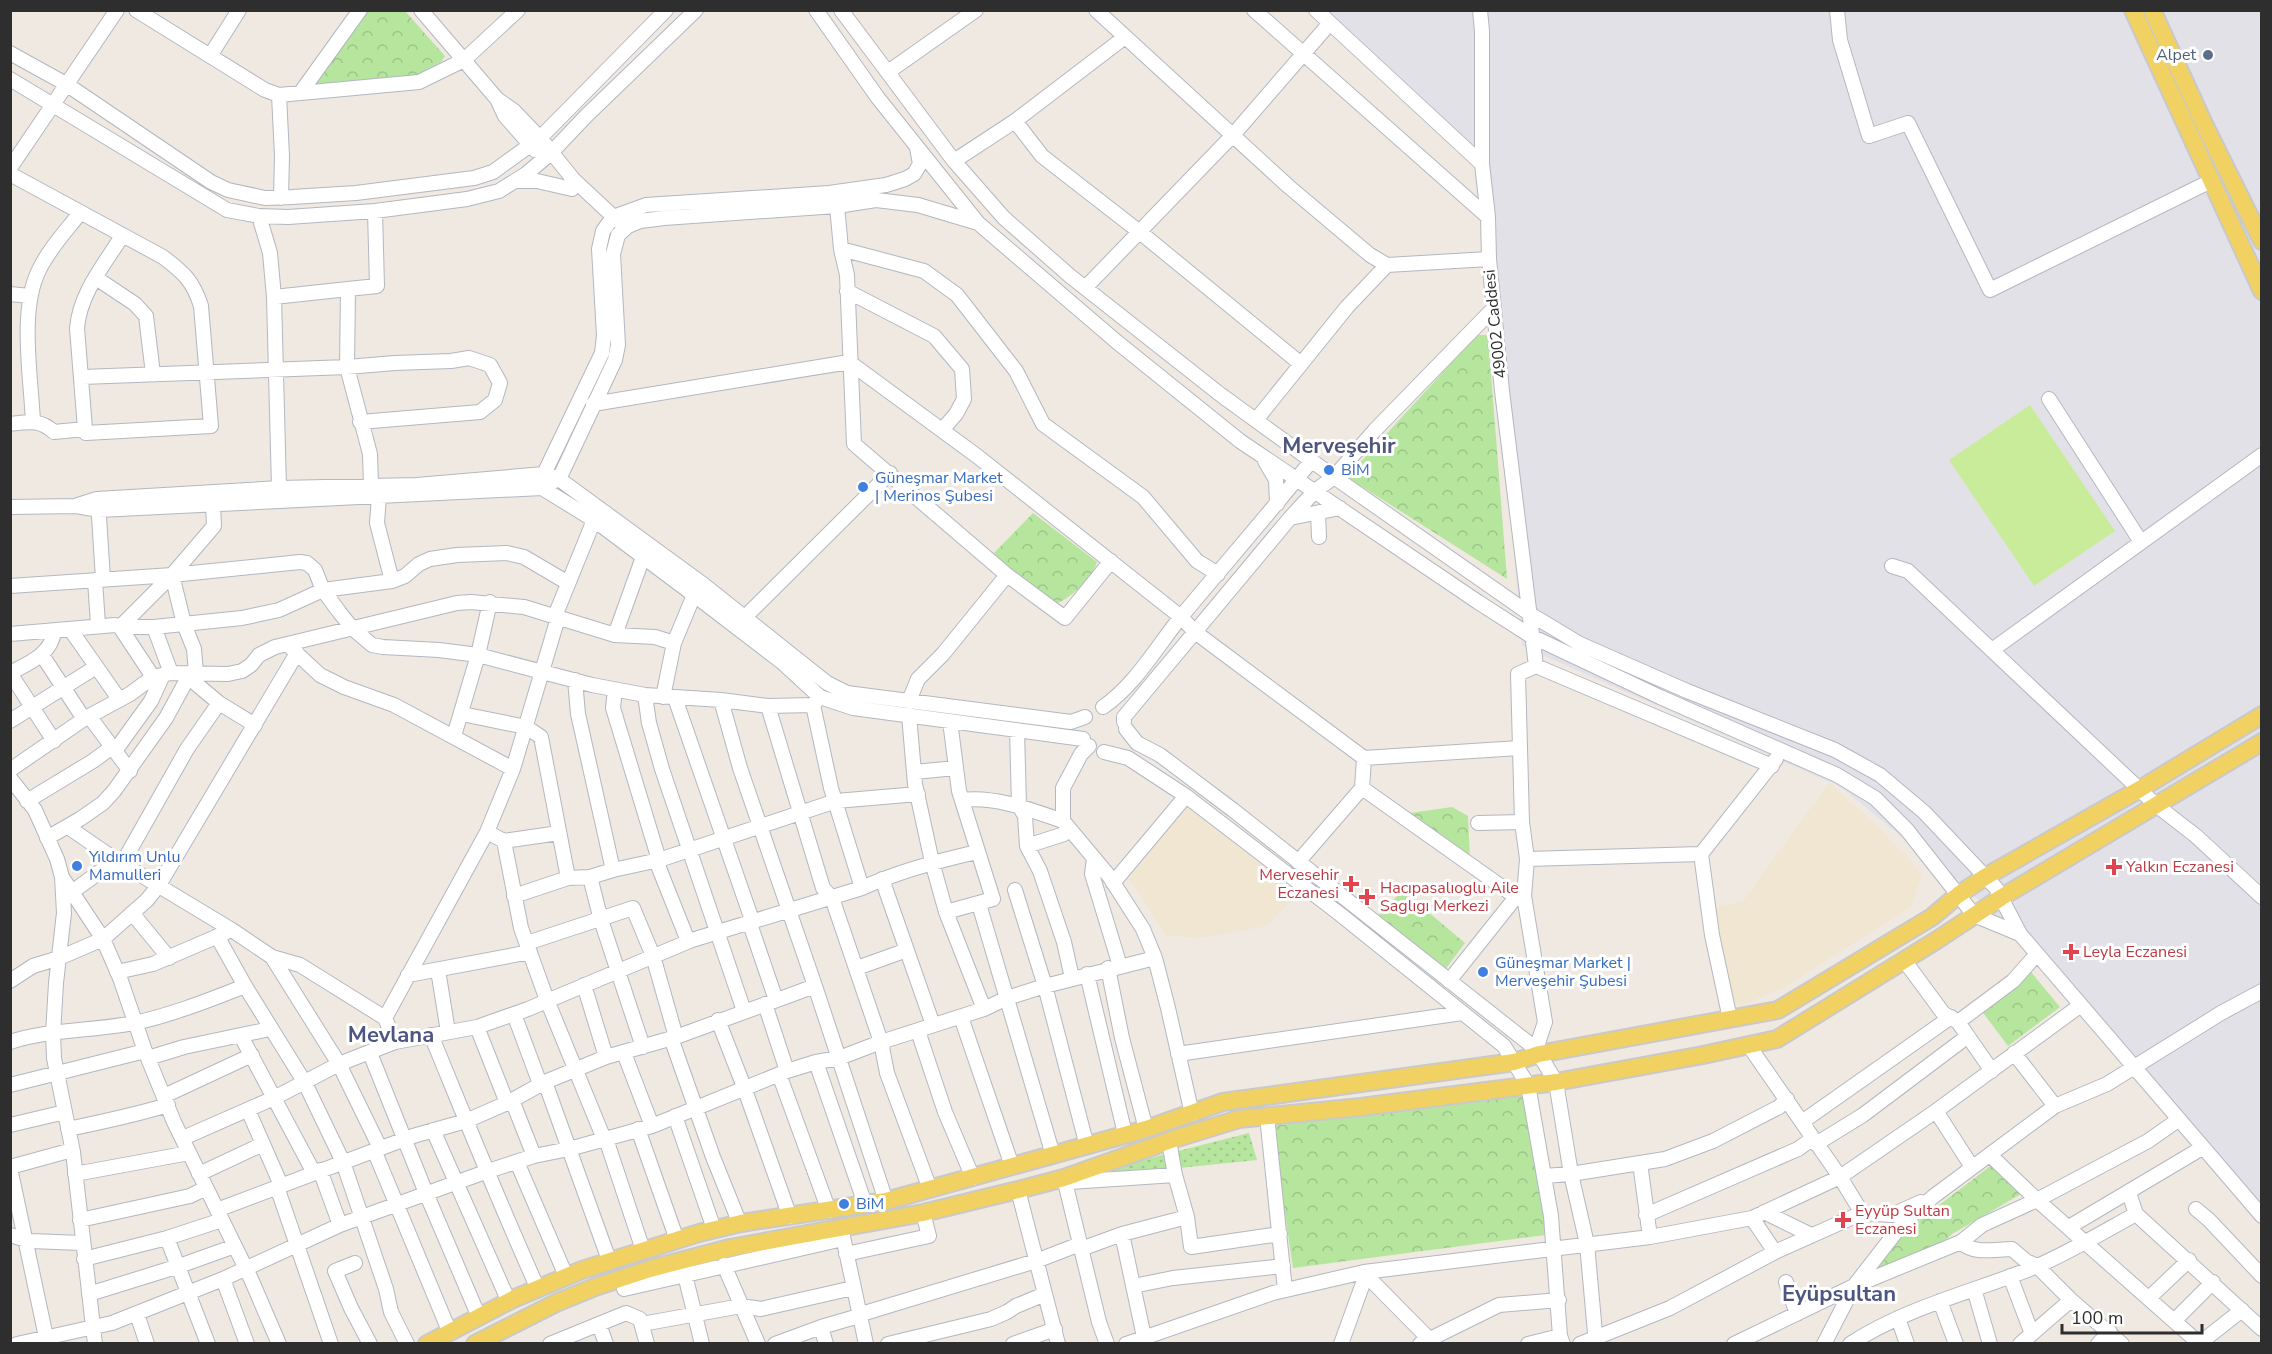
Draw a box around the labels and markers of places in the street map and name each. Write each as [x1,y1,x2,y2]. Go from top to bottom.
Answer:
place label: Alpet [2156,44,2196,66]
marker: Alpet [2201,48,2215,62]
place label: BİM [1341,459,1370,481]
marker: BİM [1322,463,1336,477]
place label: Güneşmar Market | Merinos Şubesi [875,467,1003,507]
marker: Güneşmar Market | Merinos Şubesi [856,480,870,494]
place label: Yıldırım Unlu Mamulleri [88,846,180,886]
place label: Yalkın Eczanesi [2125,856,2234,878]
marker: Yıldırım Unlu Mamulleri [70,859,84,873]
marker: Yalkın Eczanesi [2107,860,2121,874]
place label: Mervesehir Eczanesi [1259,864,1339,904]
marker: Mervesehir Eczanesi [1344,877,1358,891]
place label: Hacıpasalıoglu Aile Saglıgı Merkezi [1380,877,1519,917]
marker: Hacıpasalıoglu Aile Saglıgı Merkezi [1358,888,1376,906]
place label: Leyla Eczanesi [2083,941,2187,963]
marker: Leyla Eczanesi [2064,945,2078,959]
place label: Güneşmar Market | Merveşehir Şubesi [1495,952,1631,992]
marker: Güneşmar Market | Merveşehir Şubesi [1476,965,1490,979]
place label: BiM [856,1193,884,1215]
marker: BiM [837,1197,851,1211]
place label: Eyyüp Sultan Eczanesi [1855,1200,1950,1240]
marker: Eyyüp Sultan Eczanesi [1836,1213,1850,1227]

